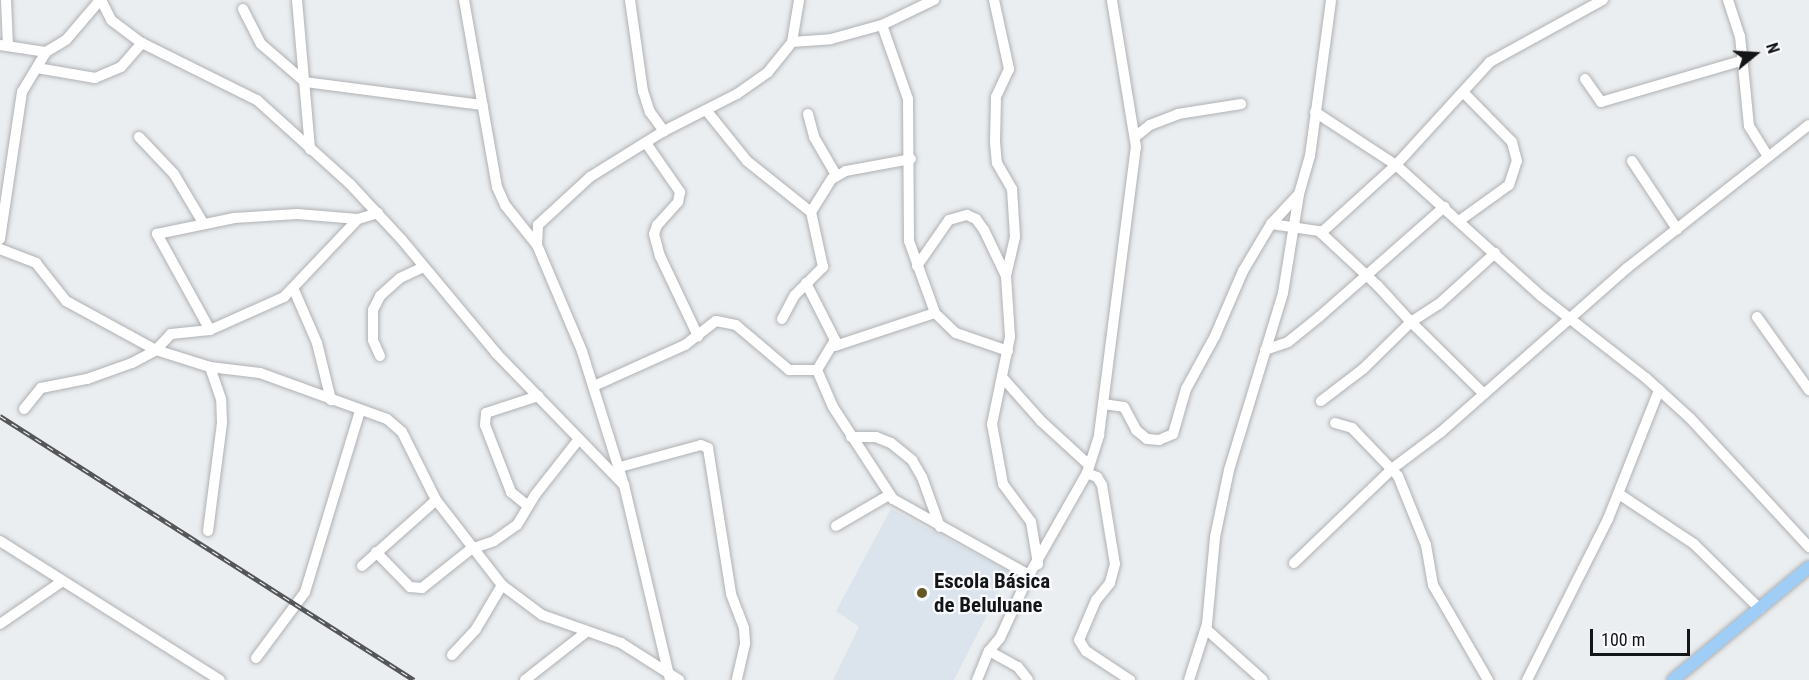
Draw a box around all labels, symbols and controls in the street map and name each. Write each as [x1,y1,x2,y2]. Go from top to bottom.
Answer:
north arrow [1725,24,1785,84]
text: N [1762,41,1783,56]
place label: Escola Básica de Beluluane [934,568,1050,618]
marker: Escola Básica de Beluluane [915,586,929,600]
scale bar [1593,617,1694,655]
text: 100 m [1601,629,1645,650]

